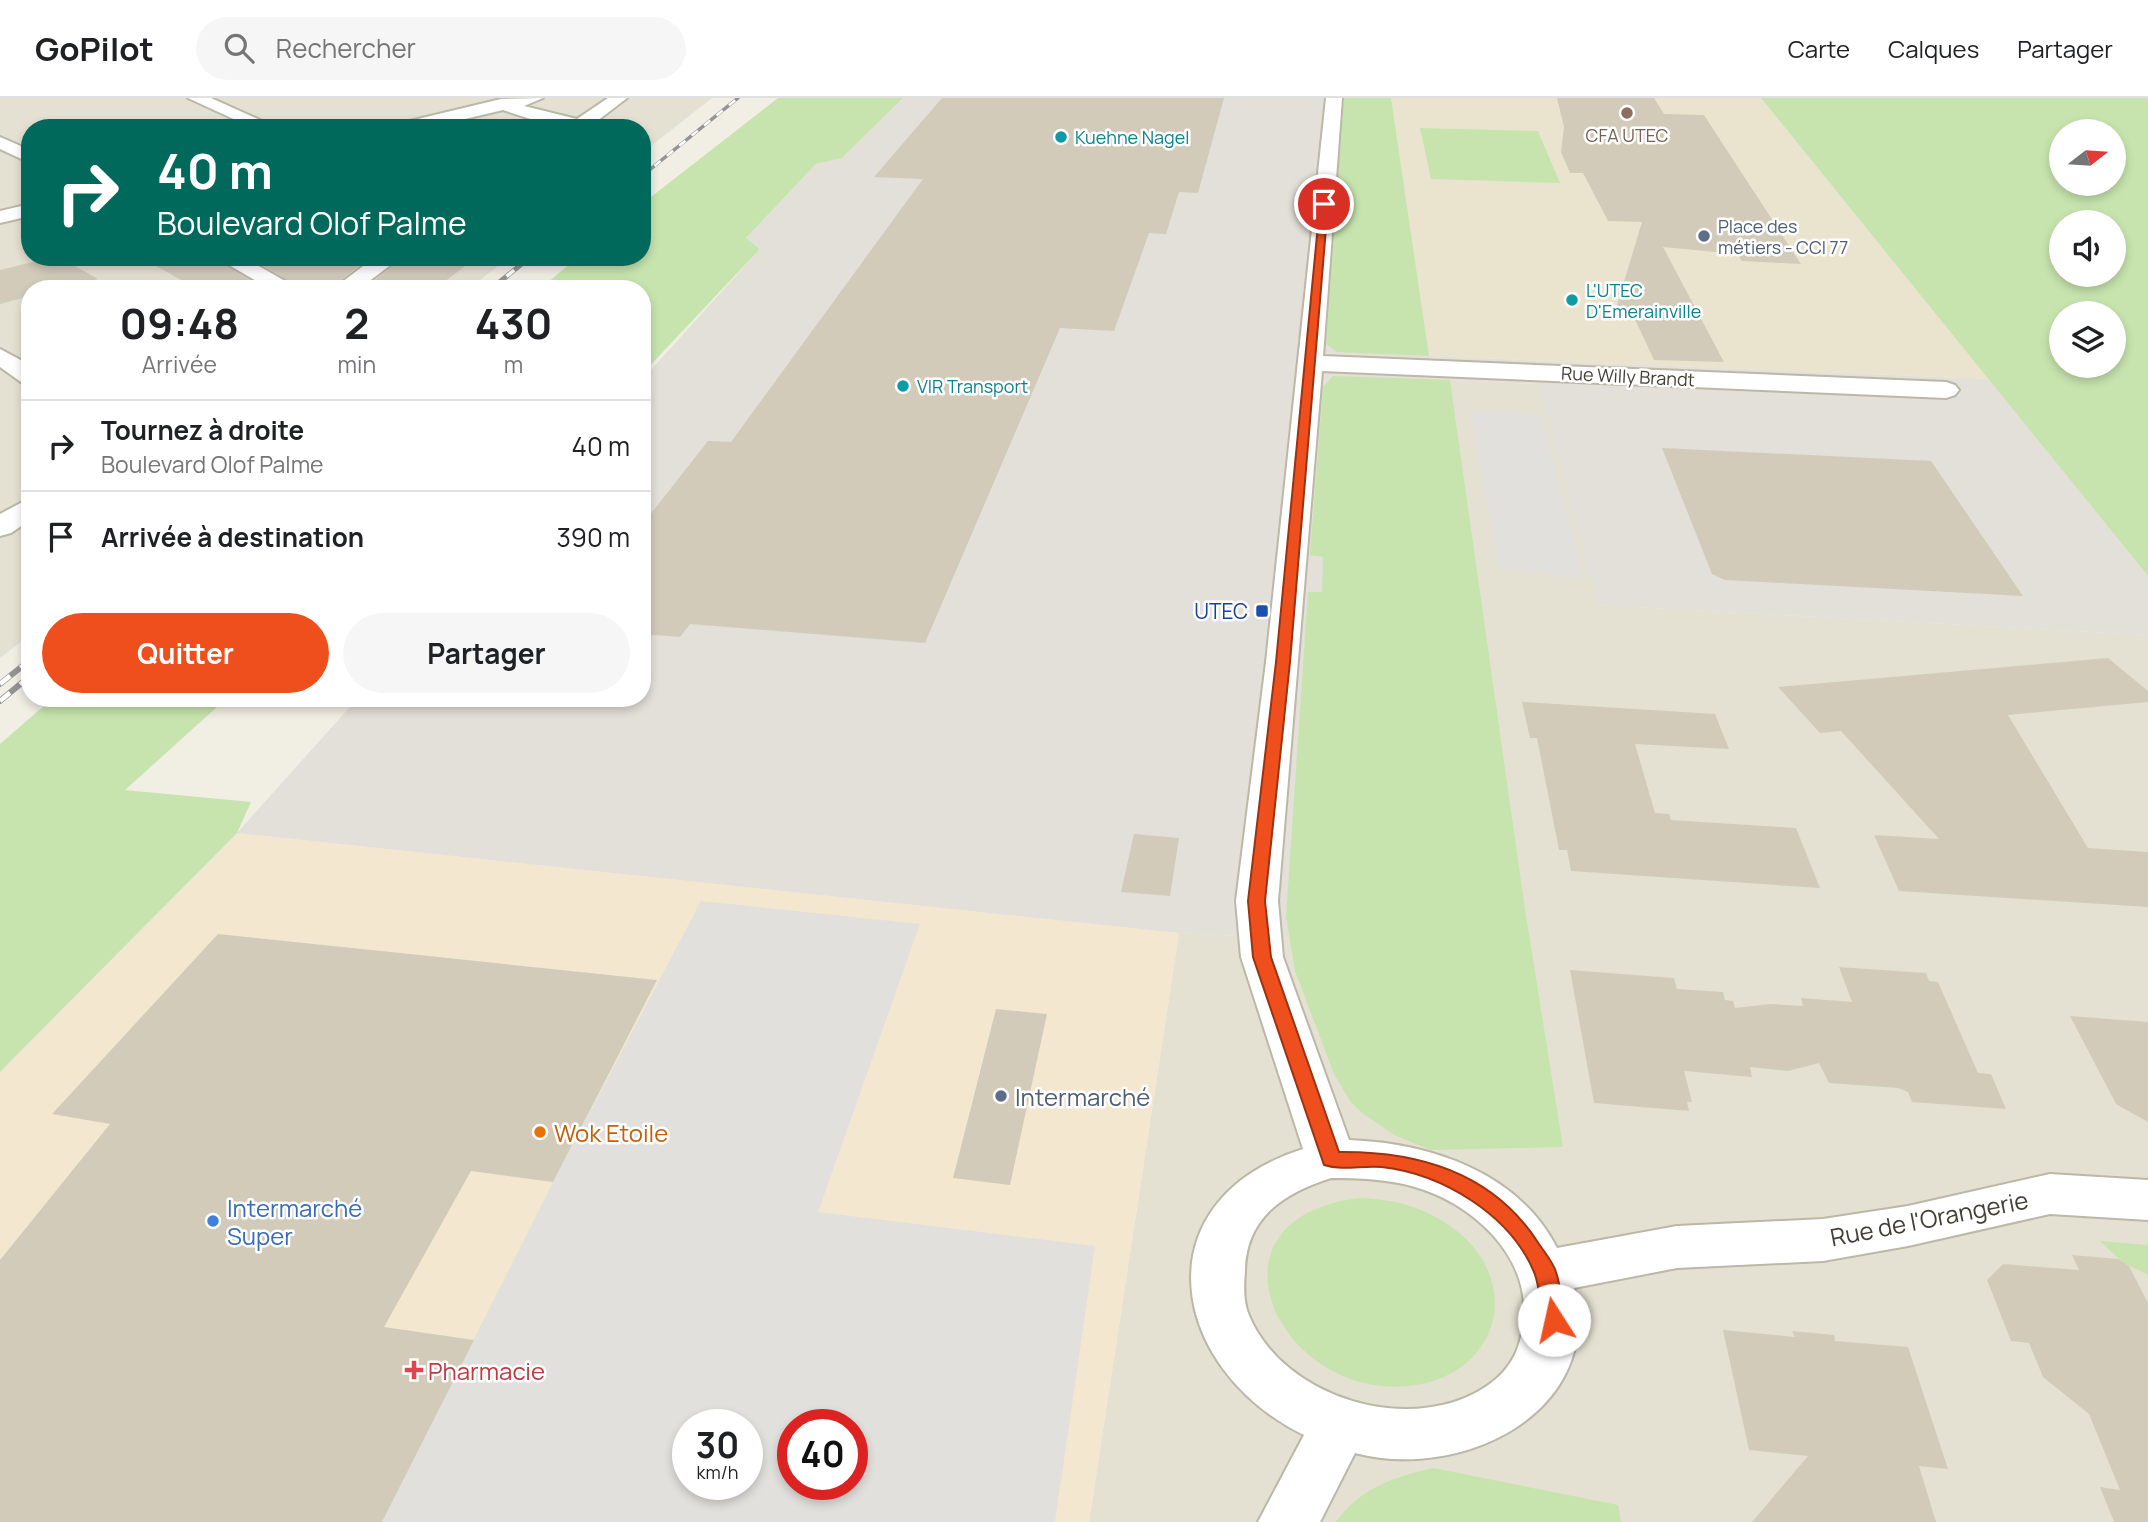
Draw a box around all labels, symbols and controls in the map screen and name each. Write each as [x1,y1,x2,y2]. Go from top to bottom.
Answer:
search box [196,17,686,80]
text: GoPilot [35,26,154,71]
icon: search [220,29,258,67]
text: Rechercher [276,30,416,66]
text: Carte [1788,32,1850,65]
text: Calques [1888,32,1979,65]
text: Partager [2017,32,2113,65]
marker: CFA UTEC [1619,105,1635,121]
north arrow [2049,119,2126,196]
map controls [2049,119,2126,378]
place label: CFA UTEC [1586,123,1669,147]
place label: Kuehne Nagel [1075,125,1189,149]
marker: Kuehne Nagel [1053,129,1069,145]
text: 40 m [157,137,273,204]
icon: right [42,147,133,238]
pin [1294,174,1354,234]
icon: arrive [1305,185,1343,223]
text: Boulevard Olof Palme [157,201,467,245]
button: sound [2049,210,2126,287]
place label: Place des métiers - CCI 77 [1718,214,1848,259]
marker: Place des métiers - CCI 77 [1696,228,1712,244]
place label: L'UTEC D'Emerainville [1586,278,1701,323]
marker: L'UTEC D'Emerainville [1564,292,1580,308]
text: 09:48 [120,294,239,352]
text: 2 [344,294,369,352]
text: 430 [475,294,552,352]
button: layers [2049,301,2126,378]
text: Arrivée [142,348,217,380]
text: min [338,348,376,380]
text: m [504,348,523,380]
street label: Rue Willy Brandt [1560,361,1696,391]
place label: VIR Transport [917,374,1028,398]
marker: VIR Transport [895,378,911,394]
text: Tournez à droite [101,412,304,448]
icon: right [42,427,80,465]
text: 40 m [572,428,630,464]
text: Boulevard Olof Palme [101,448,324,480]
icon: arrive [42,518,80,556]
text: Arrivée à destination [101,519,364,555]
text: 390 m [556,519,630,555]
place label: UTEC [1194,597,1248,625]
marker: UTEC [1254,603,1270,619]
button: Quitter [42,613,329,693]
button: Partager [343,613,630,693]
place label: Intermarché [1015,1080,1150,1113]
marker: Intermarché [993,1088,1009,1104]
place label: Wok Etoile [554,1116,668,1149]
marker: Wok Etoile [532,1124,548,1140]
street label: Rue de l'Orangerie [1827,1183,2031,1253]
place label: Intermarché Super [227,1191,362,1252]
marker: Intermarché Super [205,1213,221,1229]
position arrow [1517,1283,1591,1357]
place label: Pharmacie [428,1354,545,1387]
marker: Pharmacie [406,1362,422,1378]
speed limit sign: 40 [777,1409,868,1500]
text: 30 [696,1421,739,1469]
text: km/h [697,1460,738,1484]

